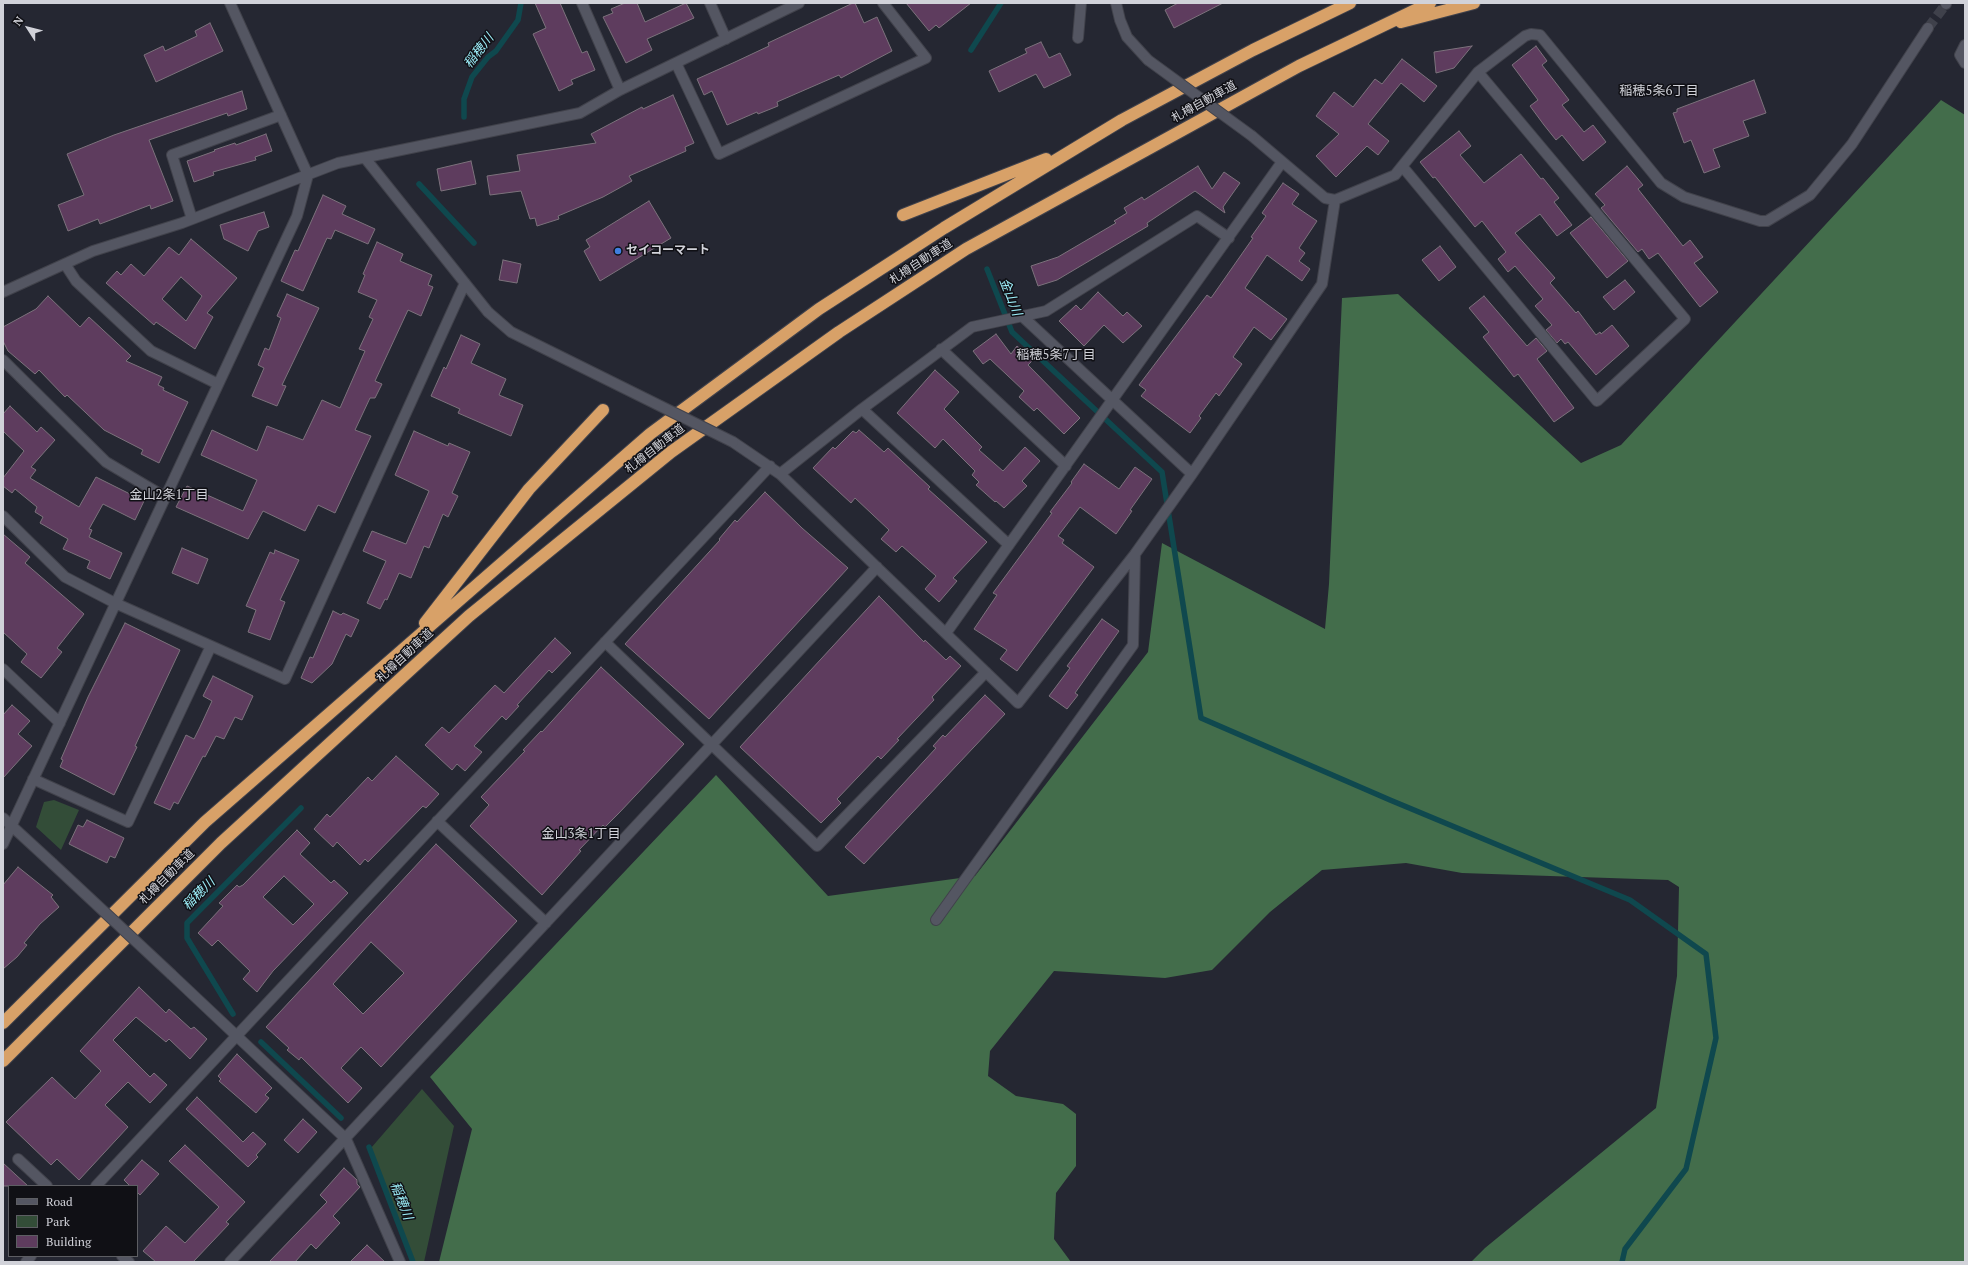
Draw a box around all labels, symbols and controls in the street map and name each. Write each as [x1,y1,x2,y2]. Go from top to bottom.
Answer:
north arrow [8,8,48,48]
text: N [10,13,26,28]
water label: 稲穂川 [461,31,497,71]
street label: 札樽自動車道 [1169,78,1239,126]
district label: 稲穂5条6丁目 [1620,83,1698,99]
street label: 札樽自動車道 [887,236,955,288]
place label: セイコーマート [626,244,710,258]
marker: セイコーマート [613,246,623,256]
water label: 金山川 [996,276,1024,318]
district label: 稲穂5条7丁目 [1017,347,1095,363]
street label: 札樽自動車道 [622,421,688,477]
district label: 金山2条1丁目 [130,487,208,503]
street label: 札樽自動車道 [374,626,436,686]
district label: 金山3条1丁目 [542,826,620,842]
street label: 札樽自動車道 [136,846,198,908]
water label: 稲穂川 [180,875,218,913]
water label: 稲穂川 [387,1180,415,1222]
legend [8,1185,138,1257]
text: Road [46,1194,73,1209]
text: Park [46,1214,70,1229]
text: Building [46,1234,91,1249]

